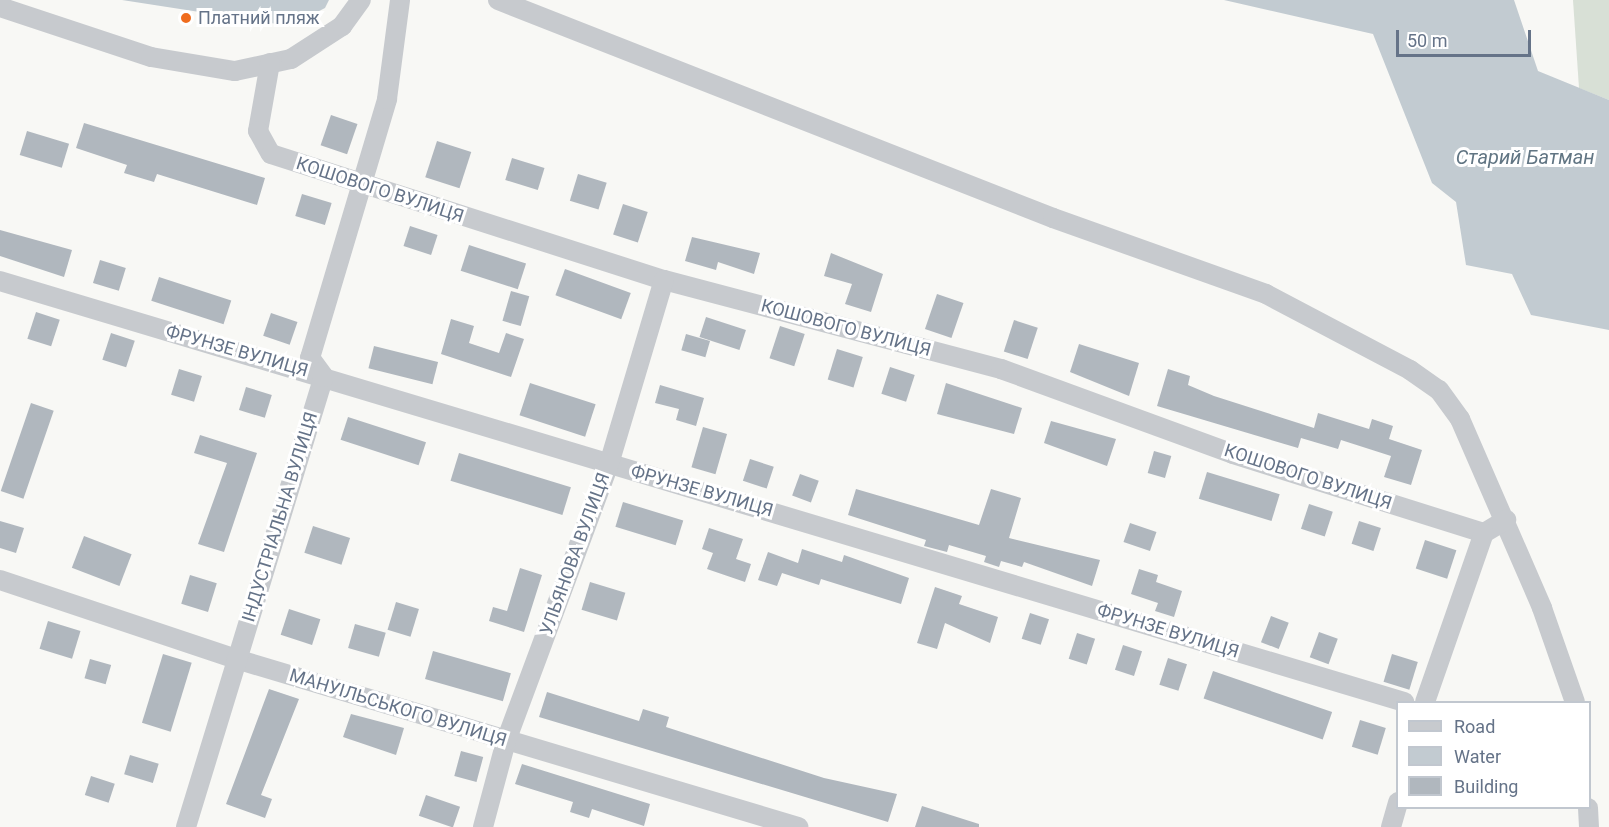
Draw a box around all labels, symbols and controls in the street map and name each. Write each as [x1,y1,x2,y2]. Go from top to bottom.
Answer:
place label: Платний пляж [198,7,320,29]
marker: Платний пляж [179,11,193,25]
scale bar [1399,18,1534,56]
text: 50 m [1407,30,1447,51]
water label: Старий Батман [1456,145,1594,169]
street label: КОШОВОГО ВУЛИЦЯ [293,153,467,227]
street label: КОШОВОГО ВУЛИЦЯ [759,295,933,361]
street label: ФРУНЗЕ ВУЛИЦЯ [163,320,311,382]
street label: ІНДУСТРІАЛЬНА ВУЛИЦЯ [238,409,322,625]
street label: КОШОВОГО ВУЛИЦЯ [1221,440,1395,514]
street label: ФРУНЗЕ ВУЛИЦЯ [628,460,776,522]
street label: УЛЬЯНОВА ВУЛИЦЯ [536,470,614,638]
street label: ФРУНЗЕ ВУЛИЦЯ [1095,599,1241,663]
street label: МАНУІЛЬСЬКОГО ВУЛИЦЯ [287,665,509,751]
legend [1396,701,1591,809]
text: Road [1454,716,1495,737]
text: Water [1454,746,1501,767]
text: Building [1454,776,1518,797]

